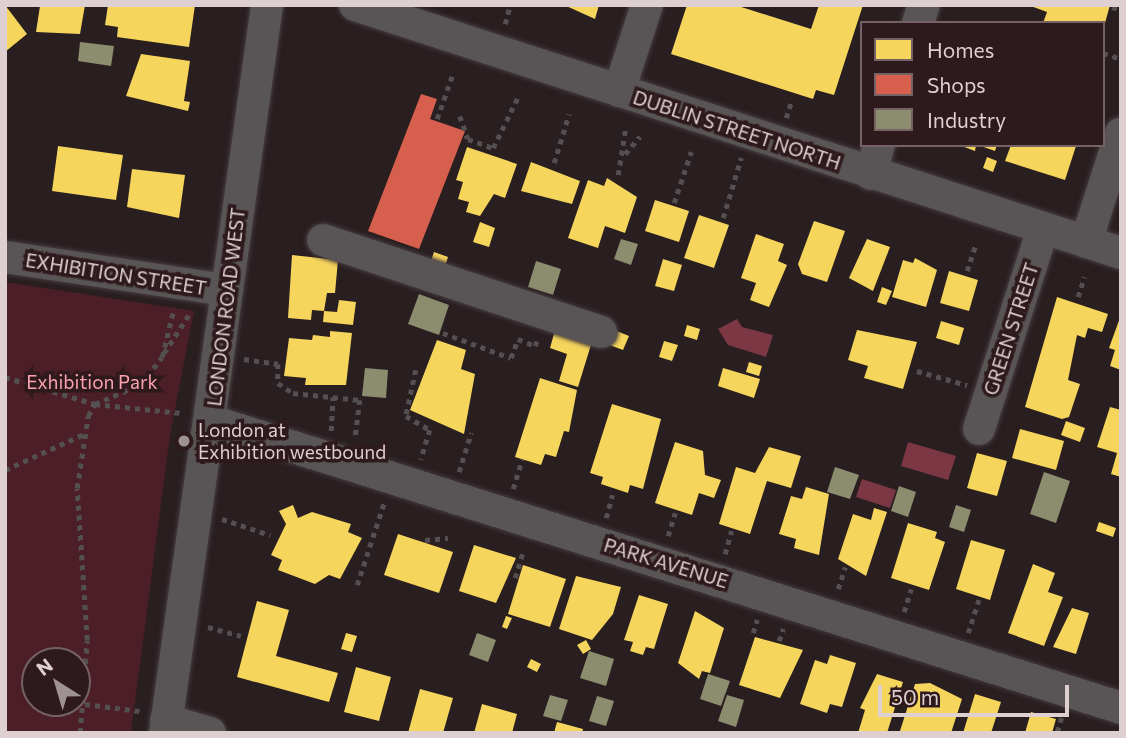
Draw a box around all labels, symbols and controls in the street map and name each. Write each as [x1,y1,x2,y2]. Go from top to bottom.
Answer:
legend [860,21,1105,147]
text: Homes [927,37,994,62]
text: Shops [927,72,986,97]
street label: DUBLIN STREET NORTH [630,86,844,174]
text: Industry [927,107,1006,132]
street label: LONDON ROAD WEST [203,206,249,408]
street label: EXHIBITION STREET [24,248,208,300]
street label: GREEN STREET [979,260,1043,398]
park label: Exhibition Park [26,371,158,393]
place label: London at Exhibition westbound [198,419,386,463]
marker: London at Exhibition westbound [176,433,192,449]
street label: PARK AVENUE [601,533,731,593]
north arrow [21,647,91,717]
text: N [32,653,57,680]
scale bar [881,672,1072,716]
text: 50 m [891,684,939,709]

